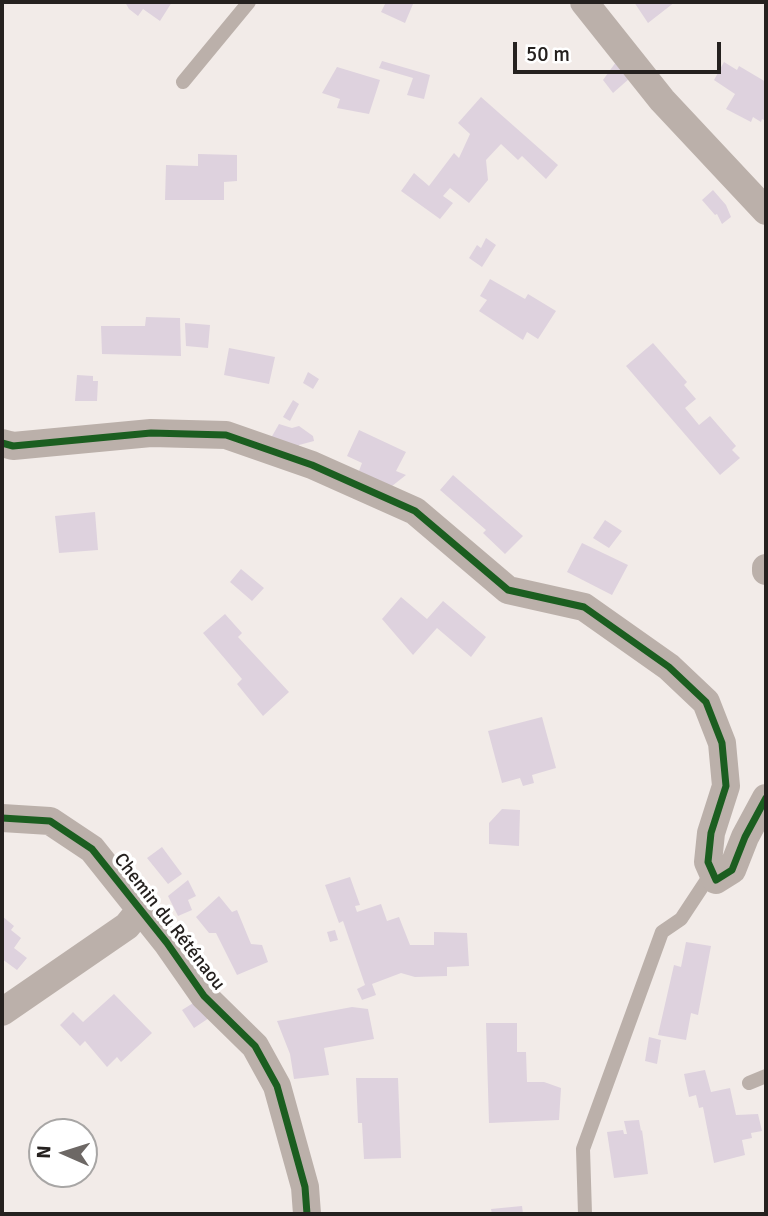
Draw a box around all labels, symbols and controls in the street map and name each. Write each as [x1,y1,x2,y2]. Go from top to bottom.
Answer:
scale bar [516,28,724,72]
text: 50 m [526,41,570,67]
street label: Chemin du Réténaou [108,849,230,995]
north arrow [28,1118,98,1188]
text: N [32,1145,56,1159]

